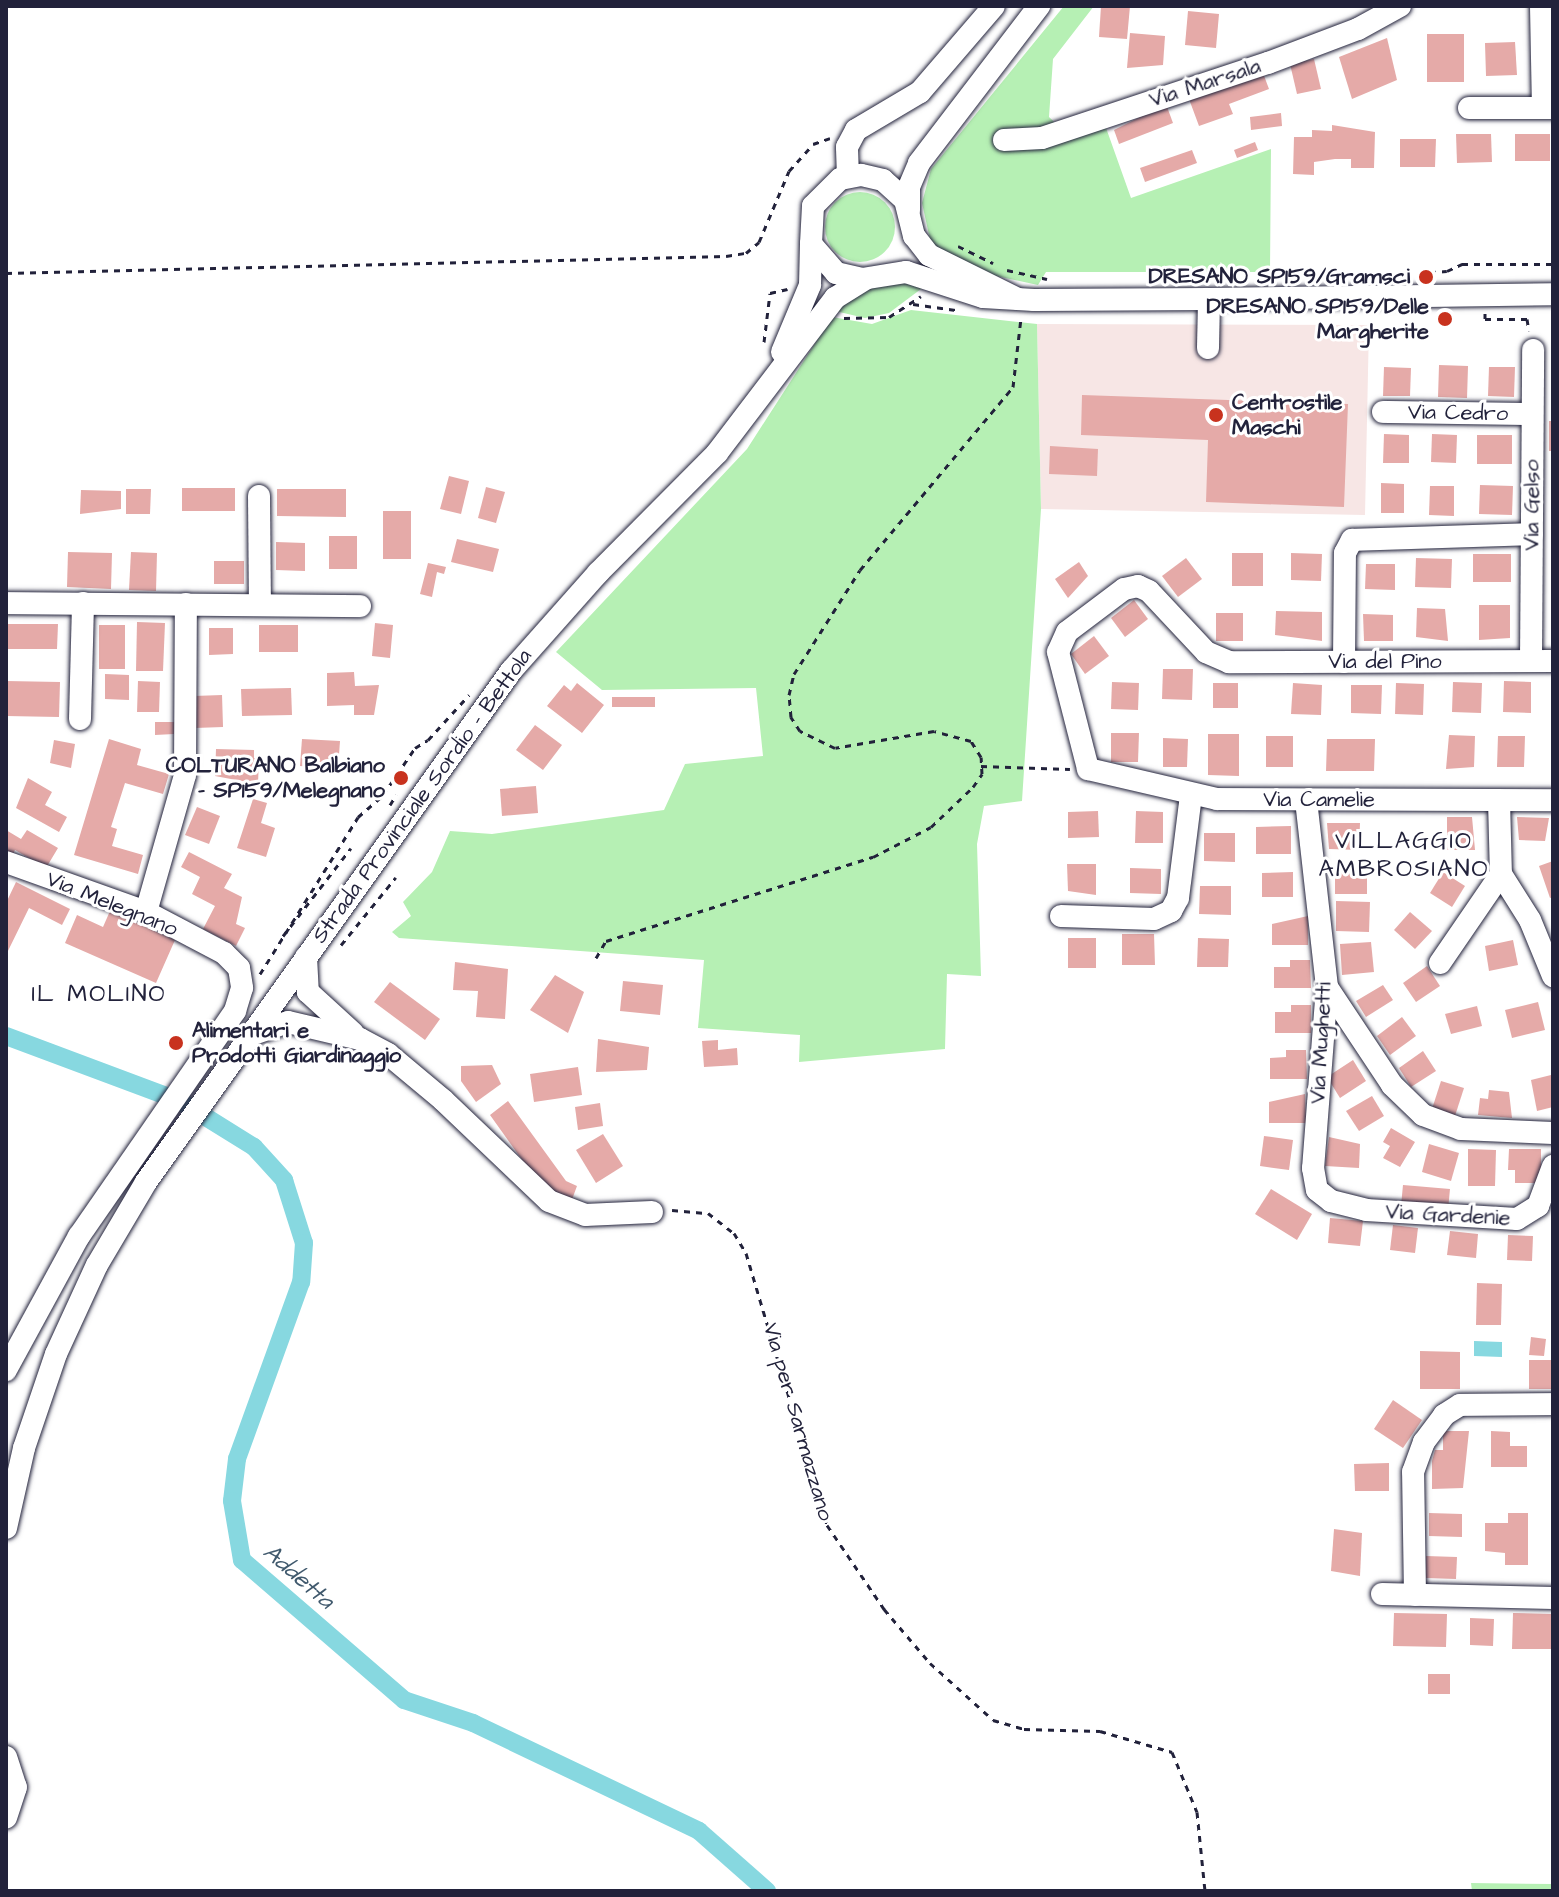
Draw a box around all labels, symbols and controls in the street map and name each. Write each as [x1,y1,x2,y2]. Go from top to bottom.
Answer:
street label: Via Marsala [1146,53,1264,113]
place label: DRESANO SP159/Gramsci [1148,264,1410,290]
marker: DRESANO SP159/Gramsci [1417,268,1435,286]
place label: DRESANO SP159/Delle Margherite [1206,293,1429,344]
marker: DRESANO SP159/Delle Margherite [1436,310,1454,328]
place label: Centrostile Maschi [1232,389,1343,440]
street label: Via Cedro [1408,399,1508,427]
marker: Centrostile Maschi [1207,406,1225,424]
street label: Via Gelso [1519,459,1545,551]
street label: Strada Provinciale Sordio - Bettola [306,644,538,948]
street label: Via del Pino [1328,649,1442,675]
place label: COLTURANO Balbiano - SP159/Melegnano [166,752,385,804]
marker: COLTURANO Balbiano - SP159/Melegnano [392,769,410,787]
street label: Via Camelie [1263,787,1375,813]
district label: VILLAGGIO AMBROSIANO [1318,828,1490,884]
street label: Via Melegnano [42,866,182,942]
district label: IL MOLINO [31,981,167,1009]
street label: Via Mughetti [1305,982,1337,1104]
place label: Alimentari e Prodotti Giardinaggio [192,1017,401,1068]
marker: Alimentari e Prodotti Giardinaggio [167,1034,185,1052]
street label: Via Gardenie [1385,1199,1511,1231]
street label: Via per Sarmazzano [757,1320,839,1524]
water label: Addetta [257,1538,339,1616]

